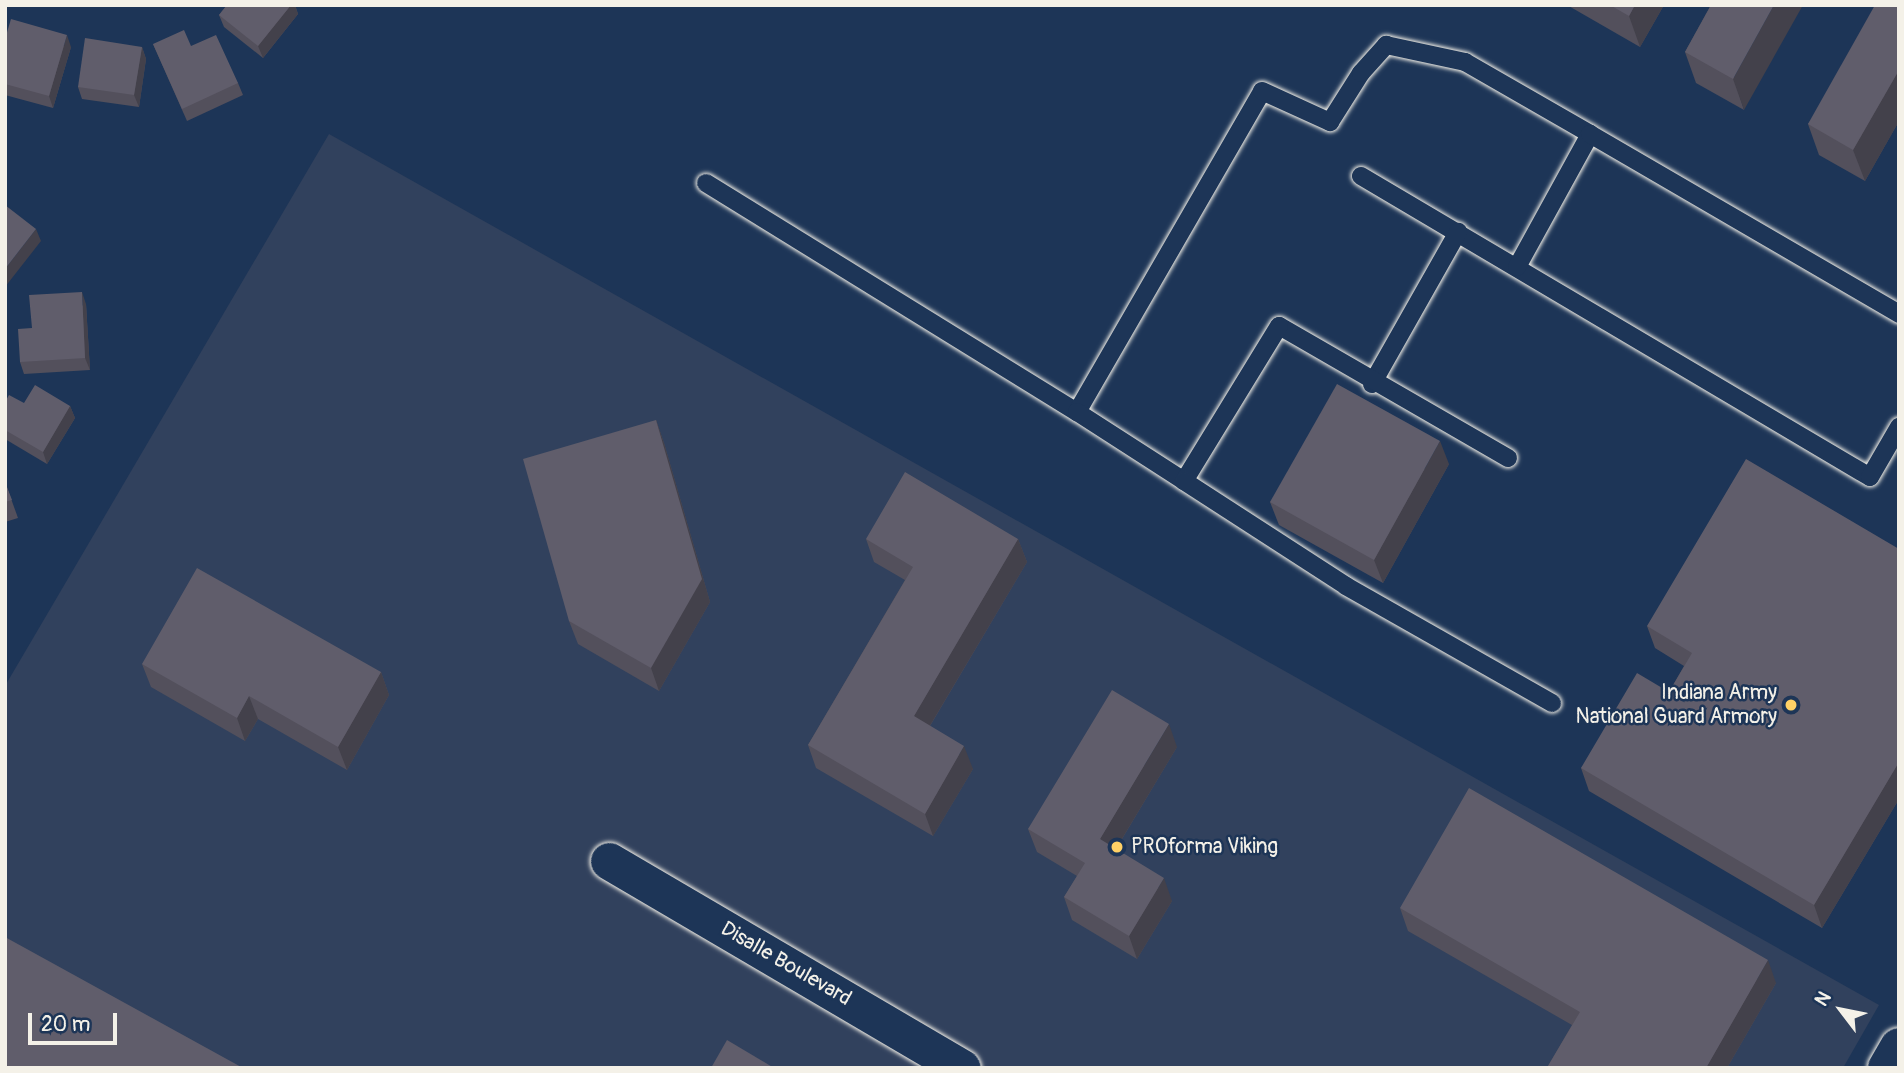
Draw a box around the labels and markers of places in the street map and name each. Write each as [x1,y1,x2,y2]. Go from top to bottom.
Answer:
place label: Indiana Army National Guard Armory [1576,680,1777,730]
marker: Indiana Army National Guard Armory [1783,697,1799,713]
place label: PROforma Viking [1131,834,1278,860]
marker: PROforma Viking [1109,839,1125,855]

